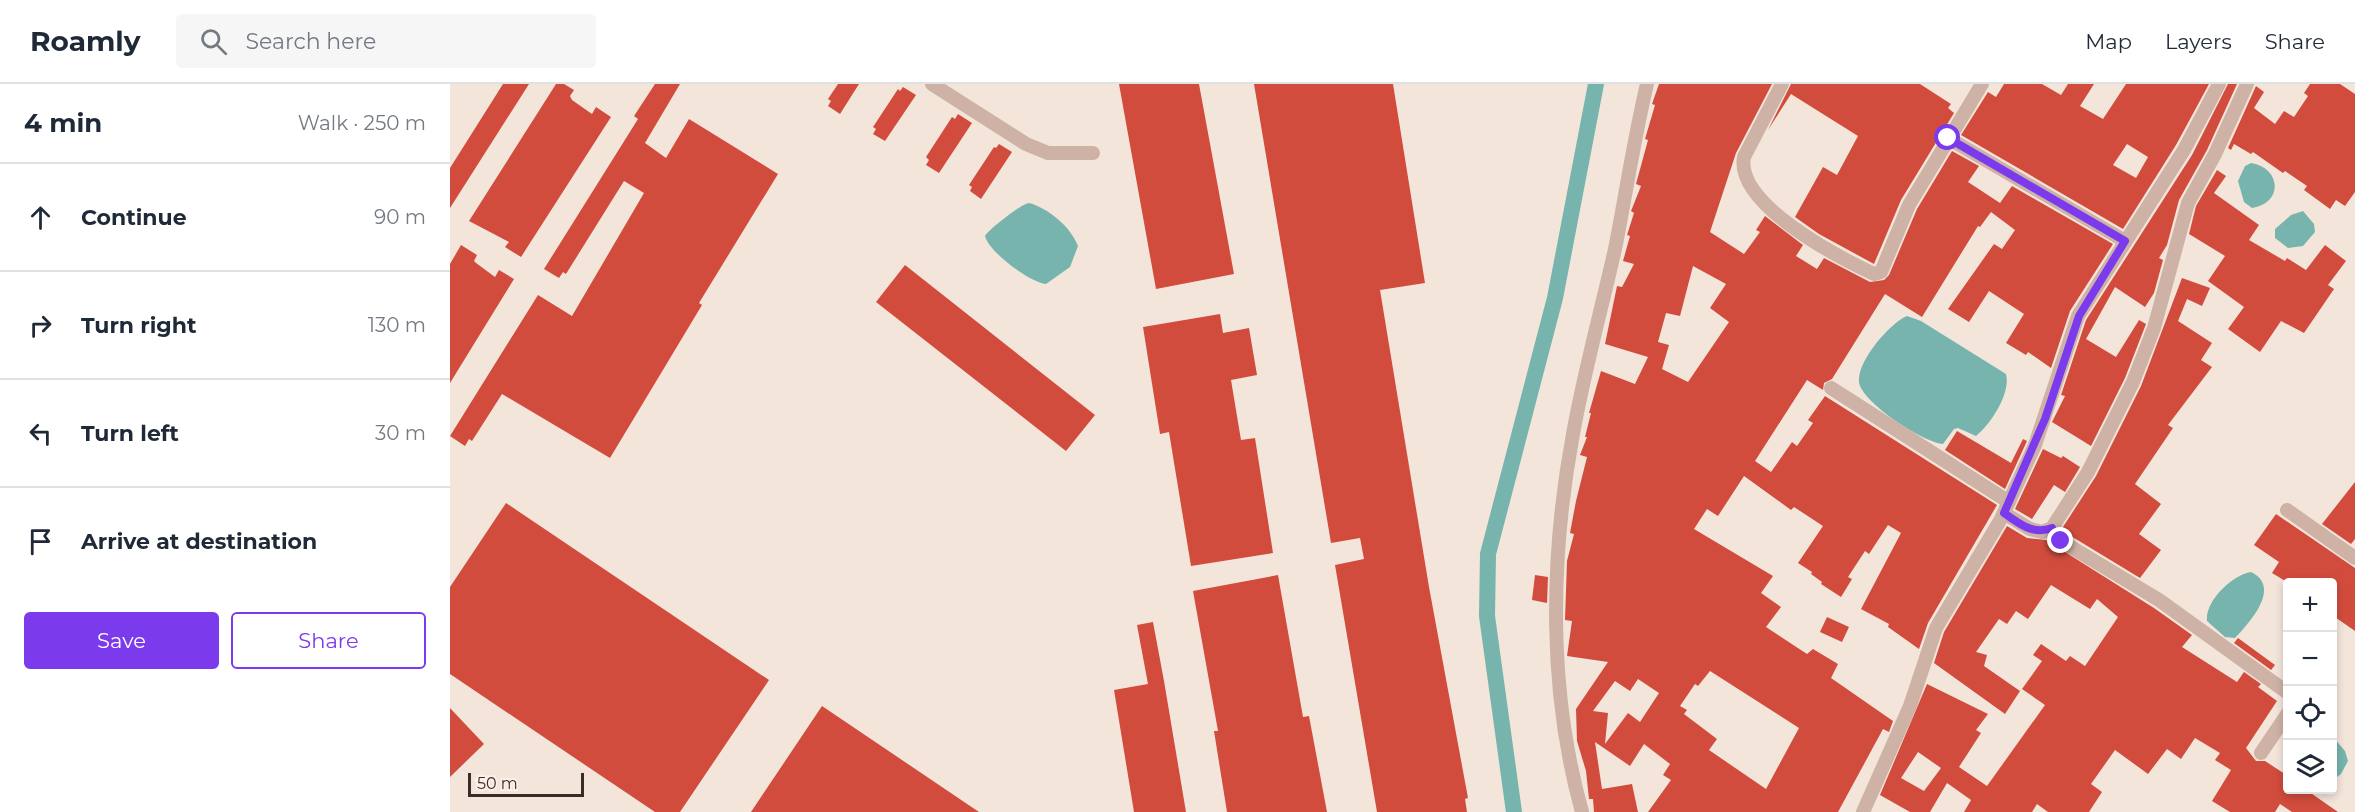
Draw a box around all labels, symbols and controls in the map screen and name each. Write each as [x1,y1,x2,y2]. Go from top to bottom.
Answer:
search box [176,14,596,68]
text: Roamly [30,24,140,58]
icon: search [197,25,230,58]
text: Search here [245,28,376,55]
text: Map [2085,29,2132,54]
text: Layers [2165,29,2232,54]
text: Share [2265,29,2325,54]
text: 4 min [24,107,102,139]
text: Walk · 250 m [298,111,426,135]
route start [1934,124,1960,150]
icon: ahead [24,201,57,234]
text: Continue [81,204,187,231]
text: 90 m [374,205,426,229]
icon: right [24,309,57,342]
text: Turn right [81,312,196,339]
text: 130 m [368,313,426,337]
icon: left [24,417,57,450]
text: Turn left [81,420,179,447]
text: 30 m [375,421,426,445]
icon: arrive [24,525,57,558]
route end [2047,527,2073,553]
text: Arrive at destination [81,528,317,555]
map controls [2283,578,2337,794]
button: + [2283,578,2337,632]
button: Save [24,612,219,669]
button: Share [231,612,426,669]
button: − [2283,632,2337,686]
button: locate [2283,686,2337,740]
button: layers [2283,740,2337,794]
scale bar [468,770,584,798]
text: 50 m [477,774,518,793]

